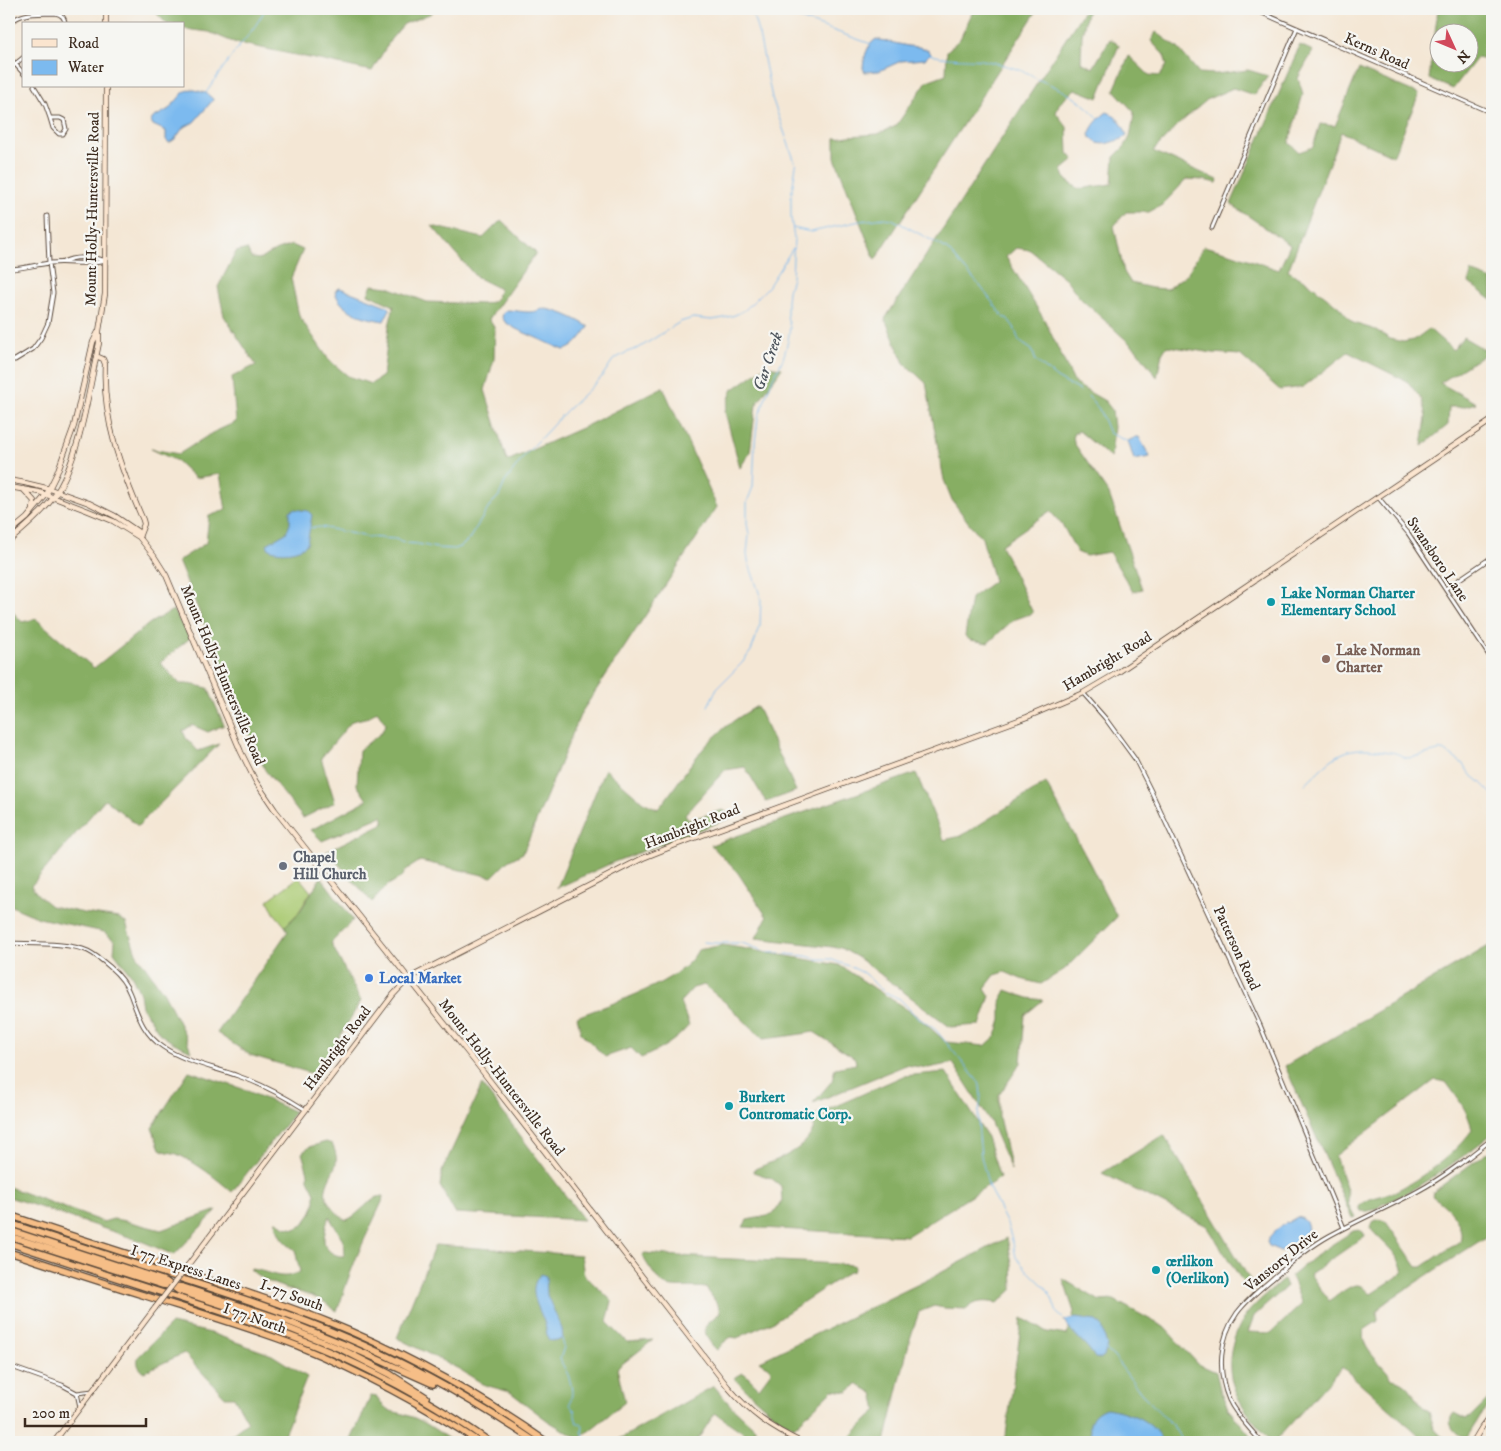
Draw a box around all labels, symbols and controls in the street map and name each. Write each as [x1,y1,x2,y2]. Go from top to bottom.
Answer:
legend [22,22,185,88]
north arrow [1428,22,1478,72]
street label: Kerns Road [1341,29,1413,74]
text: Road [68,34,100,53]
text: N [1452,46,1473,67]
text: Water [67,58,104,77]
street label: Mount Holly-Huntersville Road [81,111,104,306]
water label: Gar Creek [749,329,787,393]
street label: Swansboro Lane [1402,513,1473,605]
street label: Mount Holly-Huntersville Road [176,582,269,769]
place label: Lake Norman Charter Elementary School [1281,584,1415,620]
marker: Lake Norman Charter Elementary School [1265,596,1277,608]
street label: Hambright Road [1059,627,1156,696]
place label: Lake Norman Charter [1336,641,1420,677]
marker: Lake Norman Charter [1320,653,1332,665]
street label: Hambright Road [642,799,743,853]
place label: Chapel Hill Church [293,848,367,884]
marker: Chapel Hill Church [277,860,289,872]
street label: Patterson Road [1209,903,1265,994]
place label: Local Market [379,969,462,988]
marker: Local Market [363,972,375,984]
street label: Mount Holly-Huntersville Road [434,995,569,1160]
street label: Hambright Road [299,1002,376,1094]
place label: Burkert Contromatic Corp. [739,1088,852,1124]
marker: Burkert Contromatic Corp. [723,1100,735,1112]
street label: Vanstory Drive [1240,1225,1322,1296]
street label: I 77 Express Lanes [128,1241,244,1294]
place label: œrlikon (Oerlikon) [1166,1252,1229,1288]
marker: œrlikon (Oerlikon) [1150,1264,1162,1276]
street label: I-77 South [257,1275,326,1316]
street label: I 77 North [221,1299,289,1338]
scale bar [25,1396,146,1428]
text: 200 m [32,1404,70,1423]

